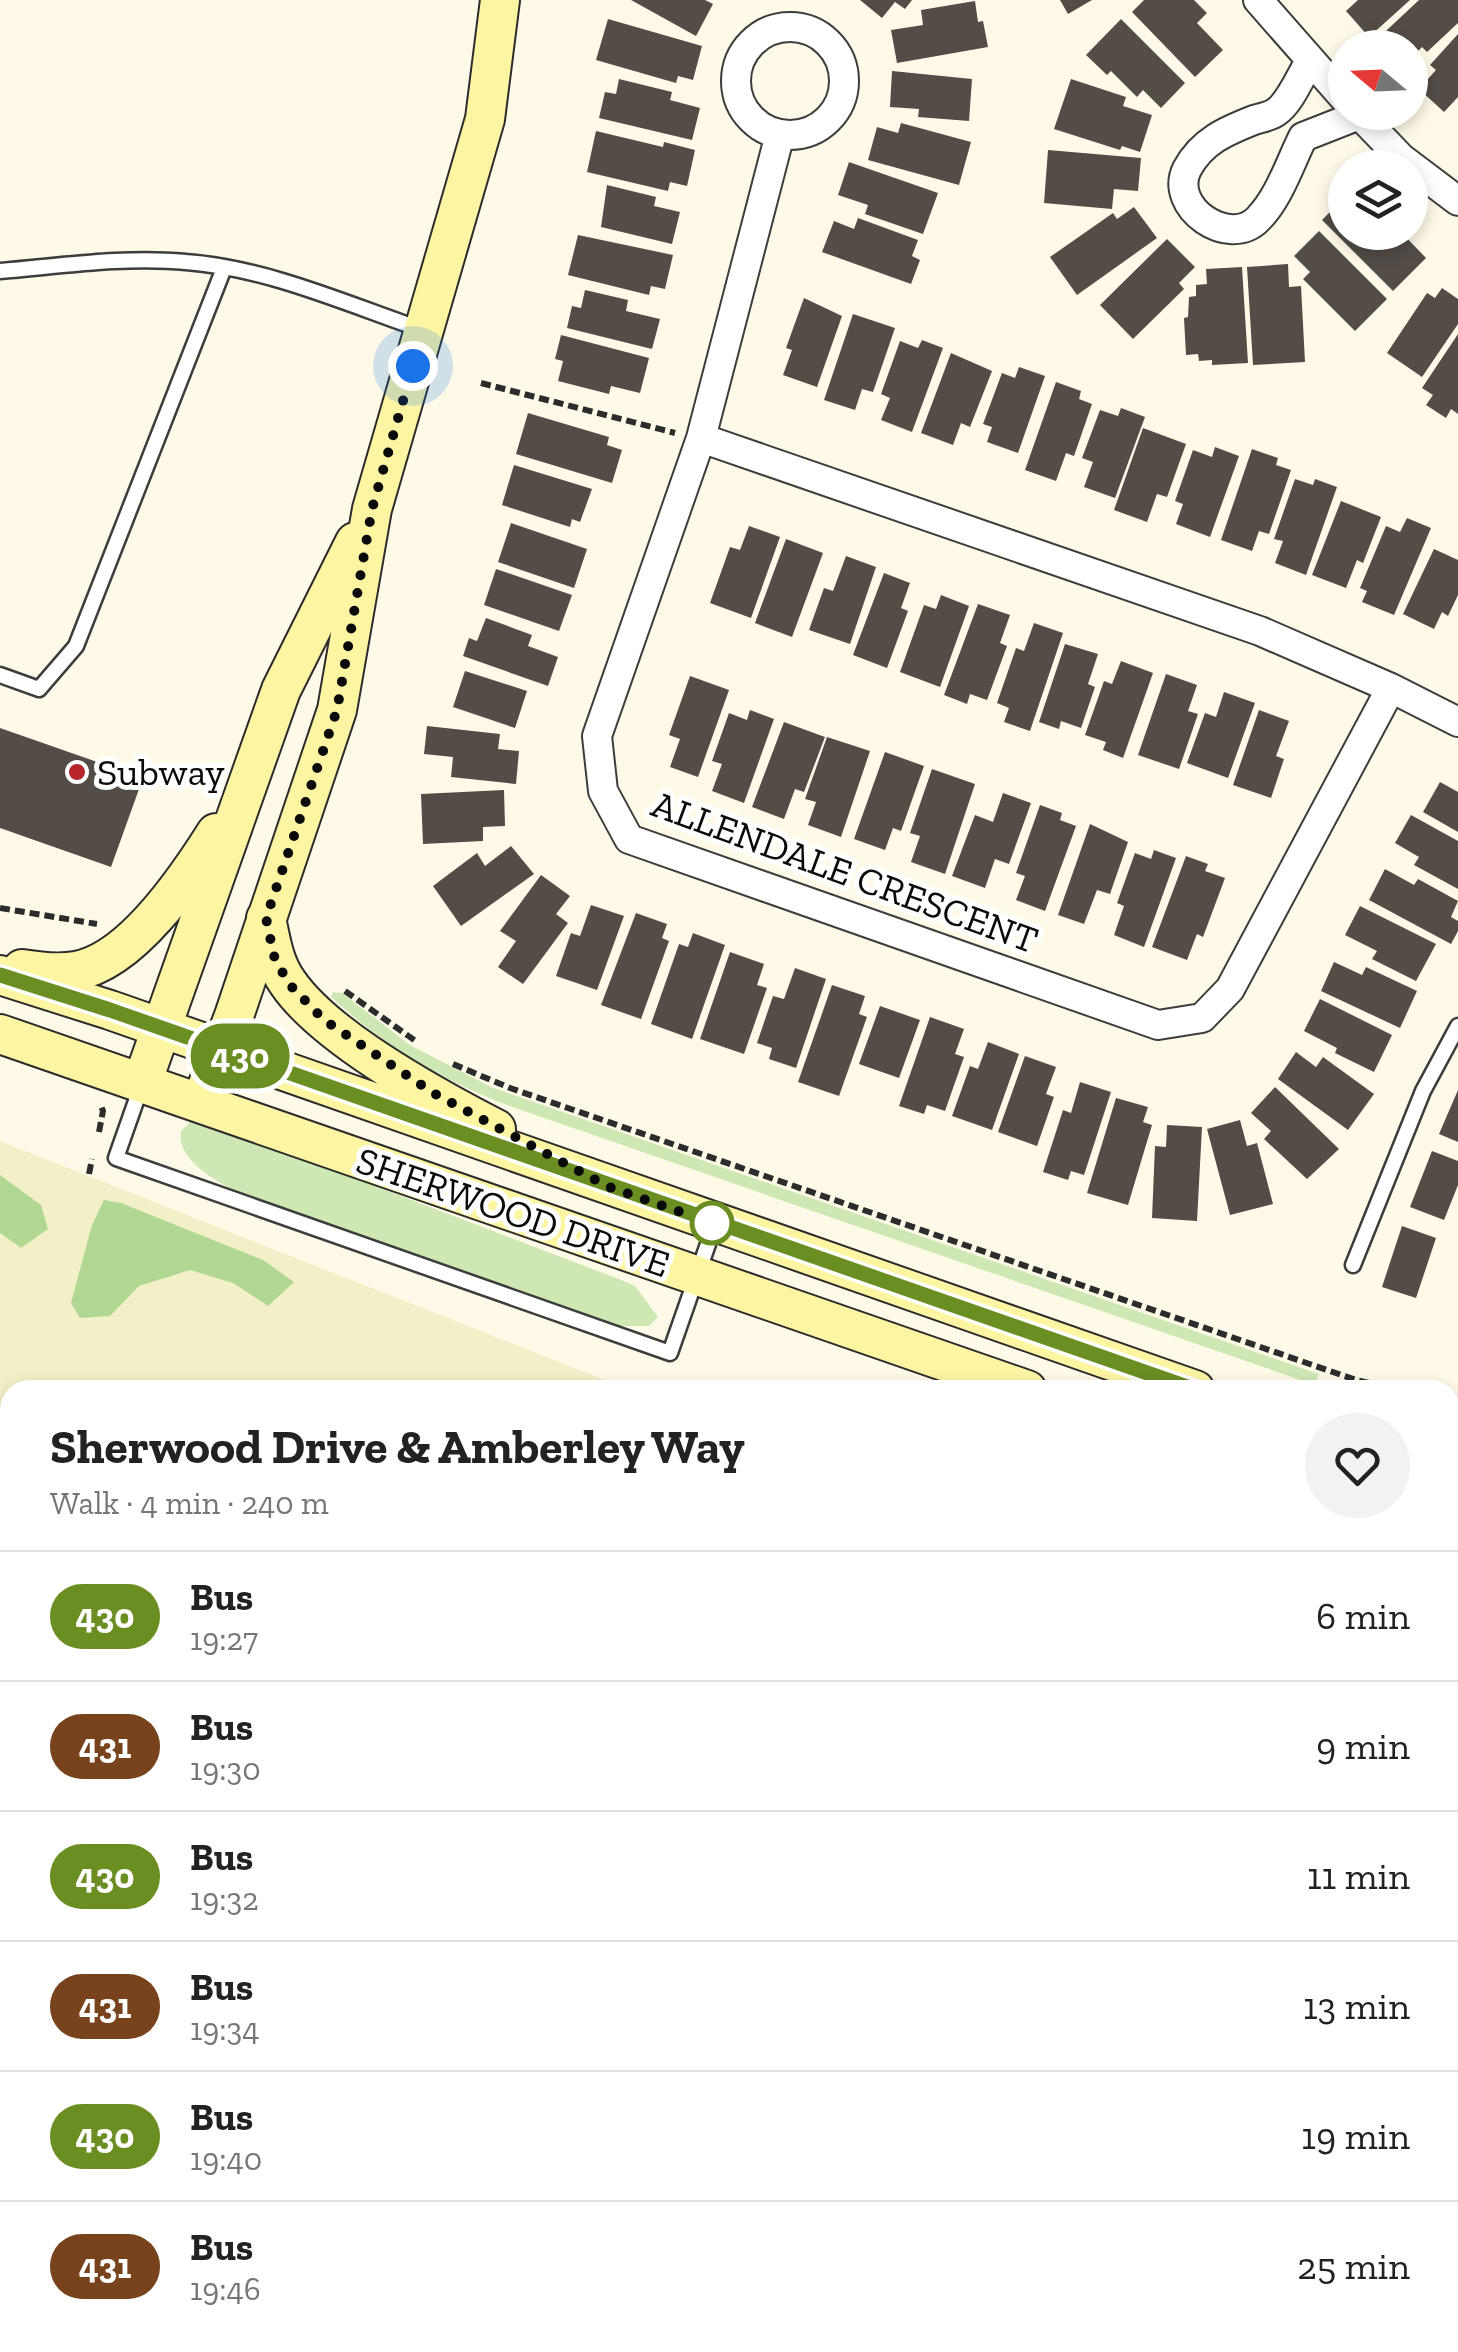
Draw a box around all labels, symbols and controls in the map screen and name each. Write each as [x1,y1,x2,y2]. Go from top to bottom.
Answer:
north arrow [1328,30,1428,130]
map controls [1328,30,1428,250]
button: layers [1328,150,1428,250]
your location [388,341,438,391]
place label: Subway [97,749,225,795]
marker: Subway [66,761,88,783]
street label: ALLENDALE CRESCENT [646,781,1044,963]
line badge: 430 [182,1024,298,1088]
text: 430 [211,1035,269,1077]
street label: SHERWOOD DRIVE [350,1137,676,1287]
unlabelled marker [691,1202,733,1244]
button: heart [1305,1413,1410,1518]
text: Sherwood Drive & Amberley Way [50,1418,745,1475]
text: Walk · 4 min · 240 m [50,1484,329,1522]
text: Bus [190,1574,253,1620]
text: 6 min [1316,1593,1410,1639]
text: 430 [76,1595,134,1637]
text: 19:27 [190,1620,258,1658]
text: Bus [190,1704,253,1750]
text: 9 min [1316,1723,1410,1769]
text: 431 [79,1725,131,1767]
text: 19:30 [190,1750,261,1788]
text: Bus [190,1834,253,1880]
text: 11 min [1307,1853,1410,1899]
text: 430 [76,1855,134,1897]
text: 19:32 [190,1880,259,1918]
text: Bus [190,1964,253,2010]
text: 13 min [1303,1983,1410,2029]
text: 431 [79,1985,131,2027]
text: 19:34 [190,2010,259,2048]
text: Bus [190,2094,253,2140]
text: 19 min [1301,2113,1410,2159]
text: 430 [76,2115,134,2157]
text: 19:40 [190,2140,262,2178]
text: Bus [190,2224,253,2270]
text: 25 min [1297,2243,1410,2289]
text: 431 [79,2245,131,2287]
text: 19:46 [190,2270,261,2308]

